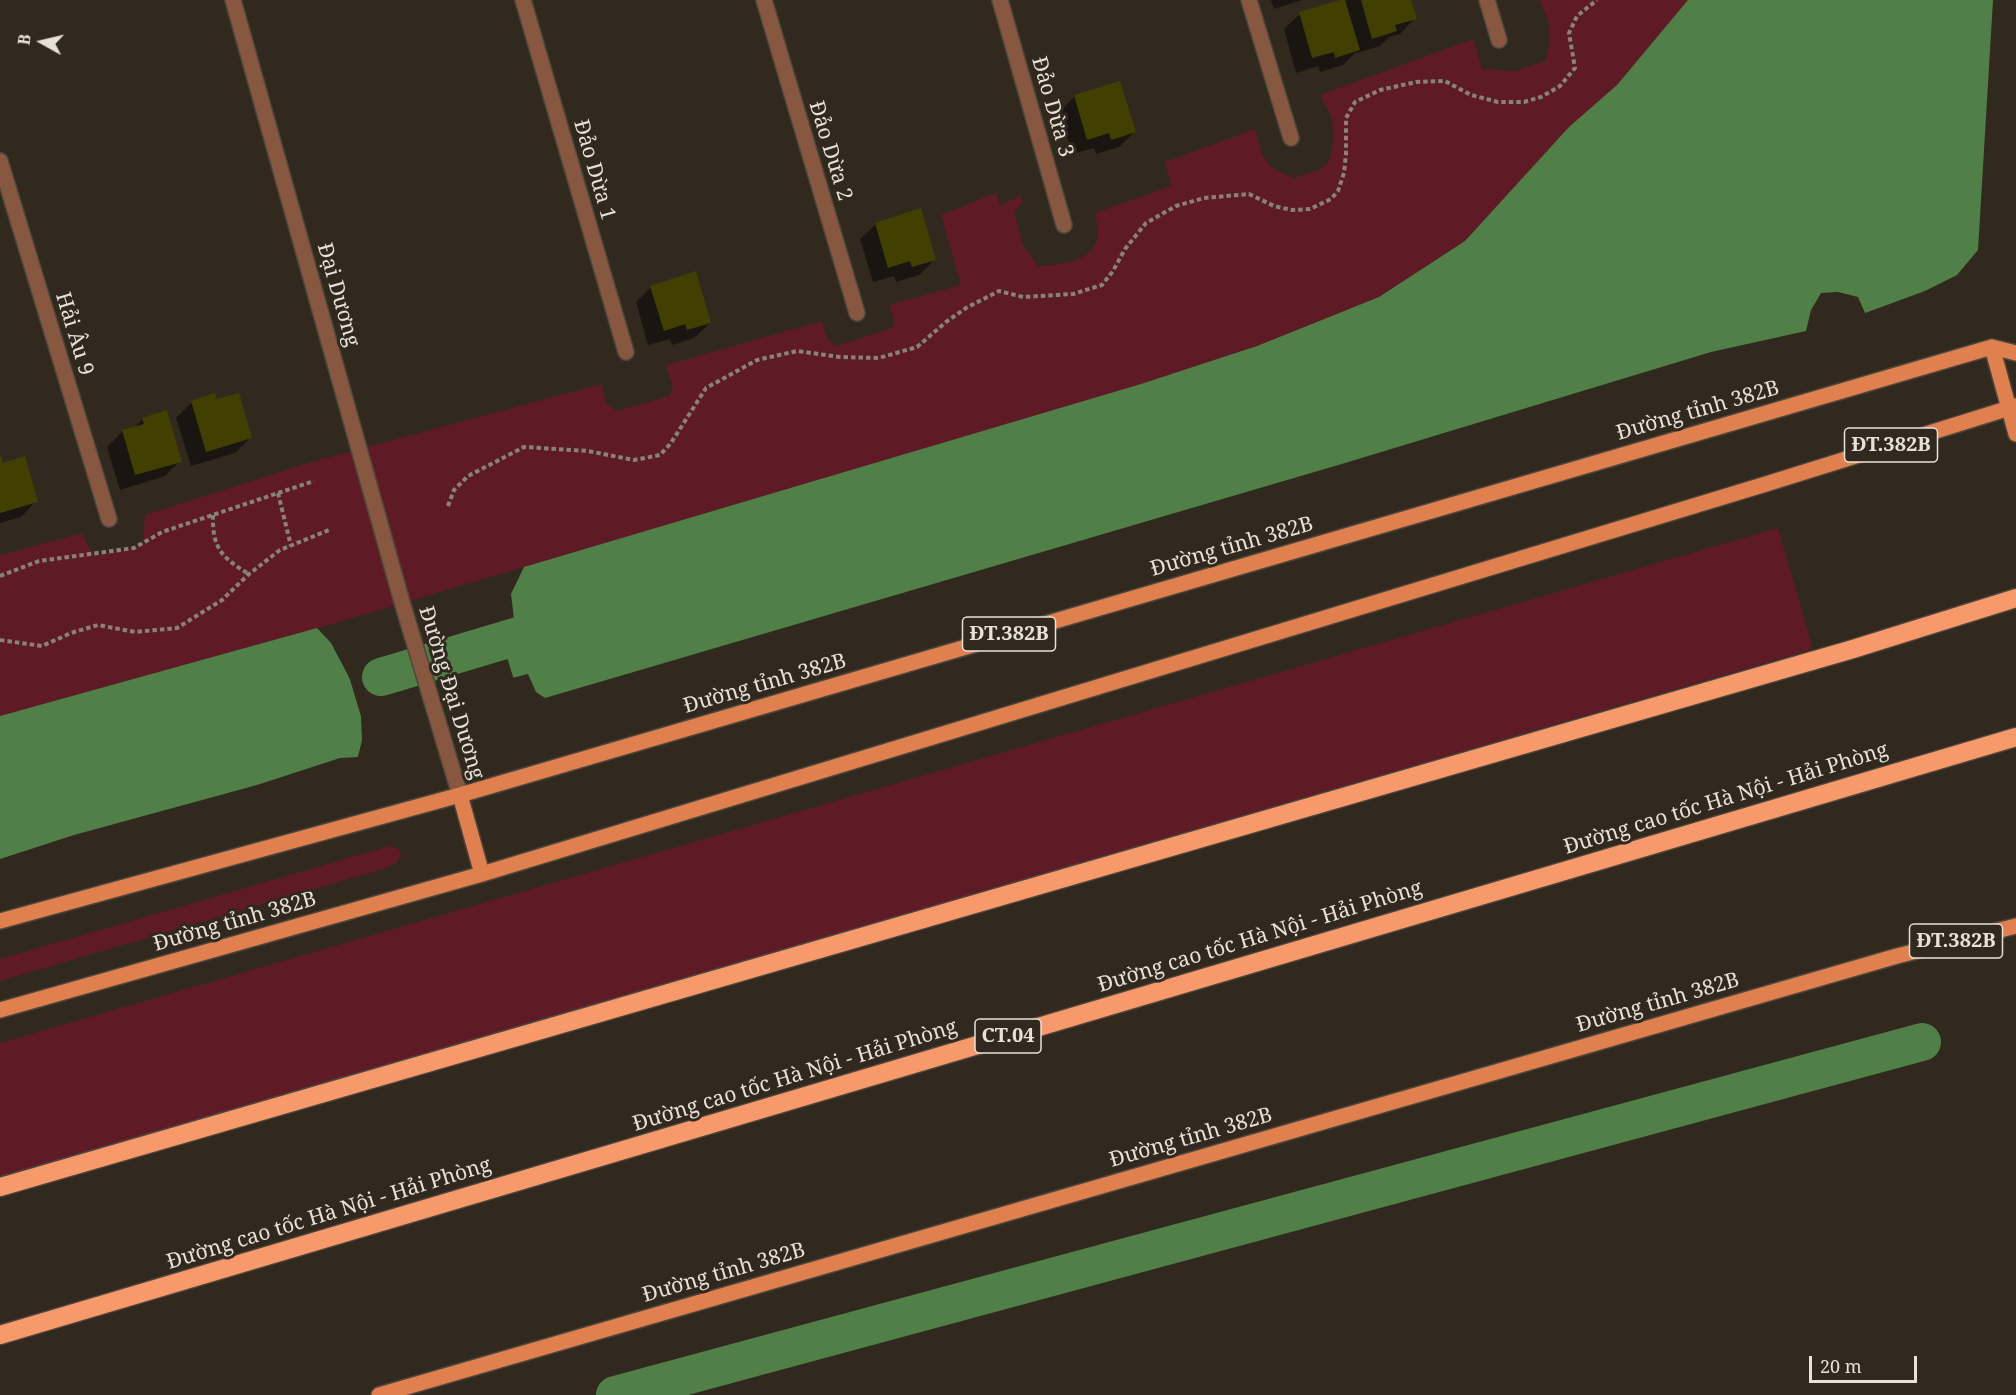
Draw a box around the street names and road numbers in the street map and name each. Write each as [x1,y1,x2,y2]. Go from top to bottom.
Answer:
street label: Đảo Dừa 3 [1026,54,1078,160]
street label: Đảo Dừa 2 [803,98,857,204]
street label: Đảo Dừa 1 [568,117,620,223]
street label: Đại Dương [311,240,365,350]
street label: Hải Âu 9 [49,289,99,379]
street label: Đường tỉnh 382B [1614,376,1782,446]
road number: ĐT.382B [1844,428,1938,462]
street label: Đường tỉnh 382B [1148,512,1316,582]
street label: Đường Đại Dương [413,603,489,783]
road number: ĐT.382B [962,617,1056,651]
street label: Đường tỉnh 382B [681,649,849,719]
street label: Đường cao tốc Hà Nội - Hải Phòng [1561,738,1891,860]
street label: Đường cao tốc Hà Nội - Hải Phòng [1095,876,1425,998]
street label: Đường tỉnh 382B [151,887,319,957]
road number: ĐT.382B [1910,924,2002,958]
street label: Đường tỉnh 382B [1574,968,1742,1038]
street label: Đường cao tốc Hà Nội - Hải Phòng [630,1015,960,1137]
road number: CT.04 [975,1019,1041,1053]
street label: Đường tỉnh 382B [1107,1103,1275,1173]
street label: Đường cao tốc Hà Nội - Hải Phòng [164,1153,494,1275]
street label: Đường tỉnh 382B [640,1238,808,1308]

